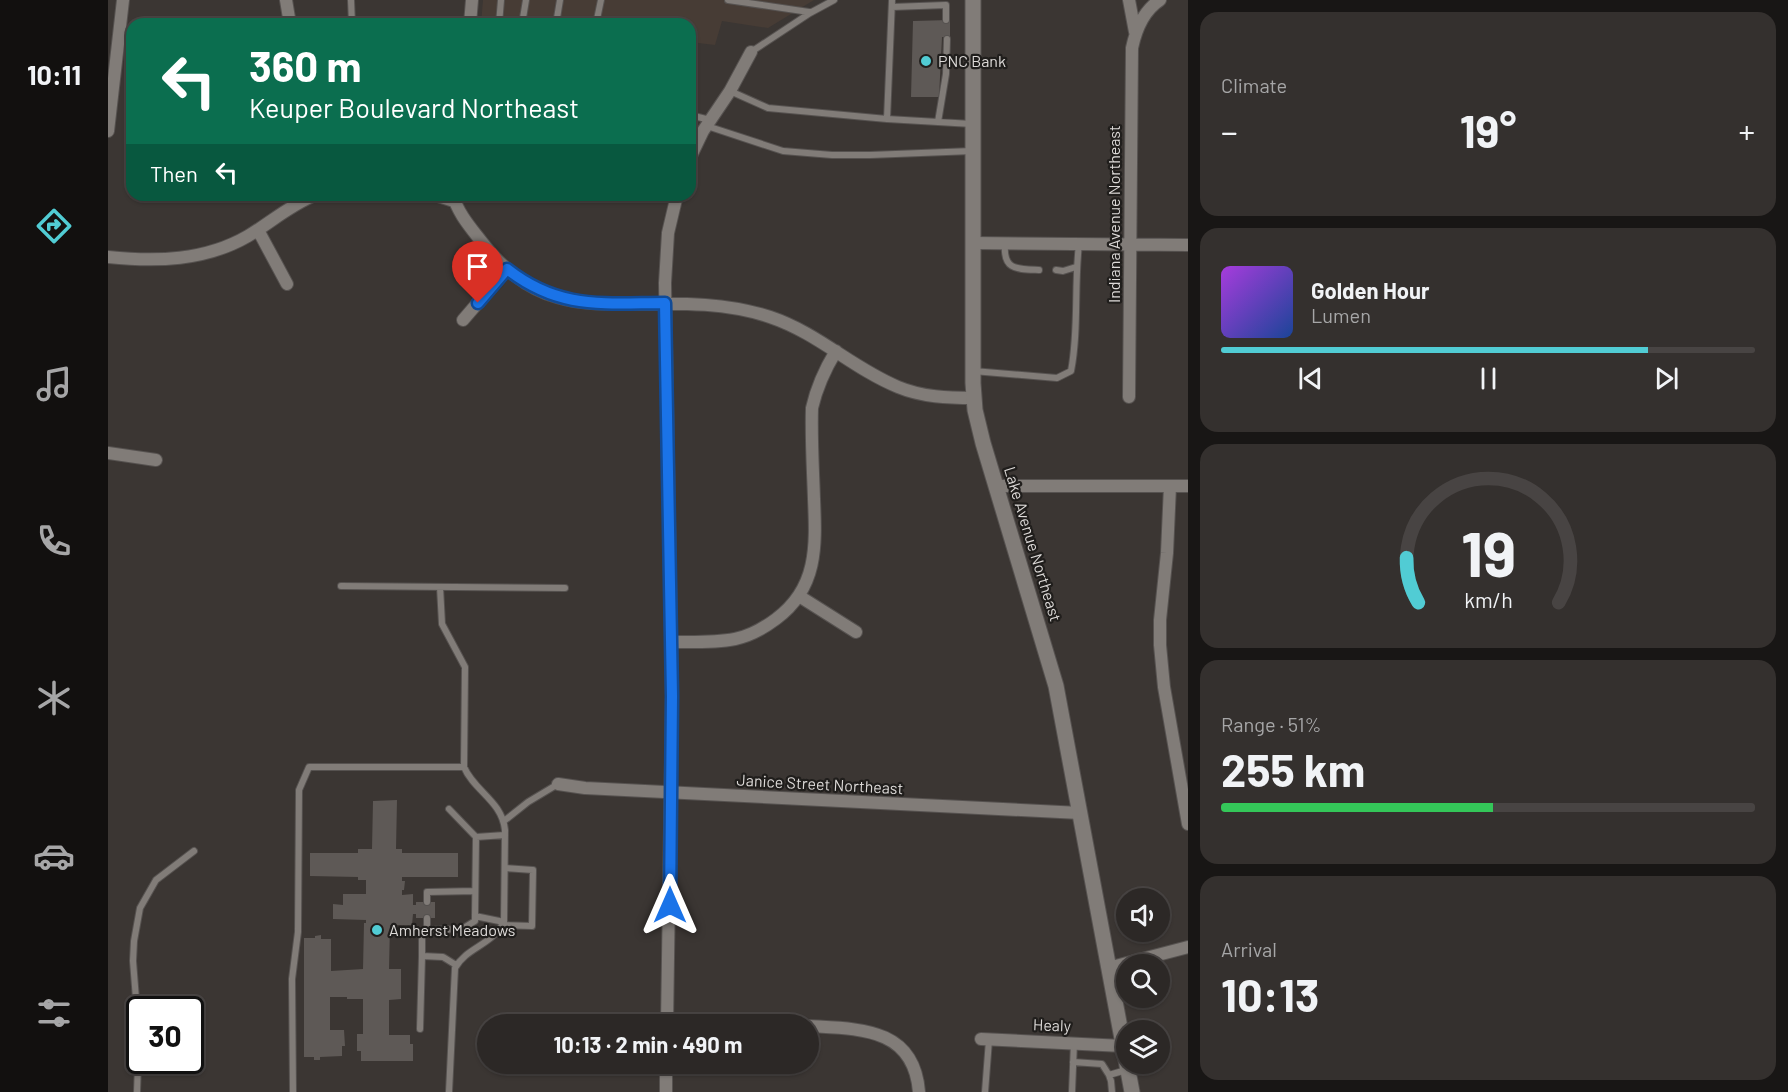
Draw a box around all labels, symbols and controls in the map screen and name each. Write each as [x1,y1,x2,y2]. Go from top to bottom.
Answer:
text: 360 m [249,40,362,90]
icon: left [150,42,228,120]
place label: PNC Bank [938,51,1006,70]
marker: PNC Bank [919,54,933,68]
text: 10:11 [27,58,81,90]
text: Climate [1221,73,1287,97]
text: Keuper Boulevard Northeast [249,91,579,123]
text: 19° [1460,103,1516,157]
text: − [1221,111,1238,151]
text: + [1739,111,1755,151]
street label: Indiana Avenue Northeast [1104,125,1123,303]
icon: left [210,156,243,189]
text: Then [150,160,198,186]
icon: directions [33,205,75,247]
pin [452,241,503,303]
icon: arrive [461,250,494,283]
text: Golden Hour [1311,277,1429,303]
text: Lumen [1311,303,1371,327]
icon: previous [1294,362,1327,395]
icon: pause [1472,362,1505,395]
icon: next [1650,362,1683,395]
icon: music [33,363,75,405]
street label: Lake Avenue Northeast [1001,464,1066,624]
text: 19 [1460,515,1516,589]
icon: phone [33,520,75,562]
text: km/h [1464,587,1512,612]
icon: climate [33,677,75,719]
text: Range · 51% [1221,712,1321,736]
text: 255 km [1221,742,1365,796]
street label: Janice Street Northeast [736,770,904,797]
icon: car [33,835,75,877]
position arrow [638,873,702,937]
map controls [1116,888,1170,1074]
button: sound [1116,888,1170,942]
place label: Amherst Meadows [389,920,515,939]
marker: Amherst Meadows [370,923,384,937]
text: Arrival [1221,937,1277,961]
button: search [1116,954,1170,1008]
text: 10:13 [1221,967,1319,1021]
icon: filters [33,992,75,1034]
speed limit sign: 30 [126,996,204,1074]
street label: Healy [1033,1014,1072,1035]
button: layers [1116,1020,1170,1074]
text: 10:13 · 2 min · 490 m [554,1031,742,1057]

